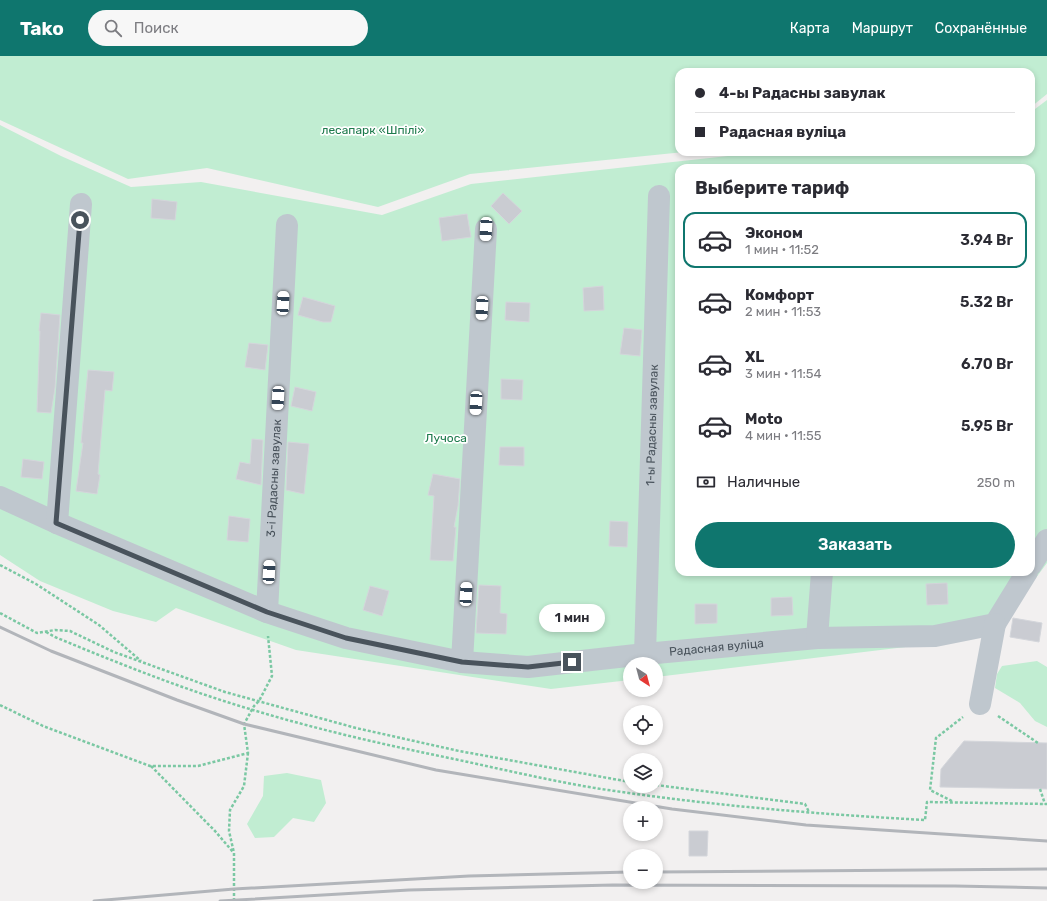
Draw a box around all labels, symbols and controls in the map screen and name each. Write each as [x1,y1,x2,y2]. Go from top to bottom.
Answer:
search box [88,10,368,46]
text: Tako [20,17,64,40]
icon: search [102,17,124,39]
text: Поиск [134,19,179,37]
text: Карта [790,20,830,37]
text: Маршрут [852,20,913,37]
text: Сохранённые [935,20,1027,37]
text: 4-ы Радасны завулак [719,84,886,102]
park label: лесапарк «Шпілі» [321,123,425,137]
text: Радасная вуліца [719,123,846,141]
text: Выберите тариф [695,177,849,199]
route start [71,211,89,229]
car [479,217,493,241]
icon: car [697,222,733,258]
text: Эконом [745,224,803,242]
text: 3.94 Br [960,231,1013,249]
text: 1 мин · 11:52 [745,242,819,257]
icon: car [697,284,733,320]
text: Комфорт [745,286,814,304]
car [276,291,290,315]
text: 5.32 Br [960,293,1013,311]
car [475,296,489,320]
text: 2 мин · 11:53 [745,304,821,319]
icon: car [697,346,733,382]
text: XL [745,348,764,366]
text: 6.70 Br [961,355,1013,373]
street label: 1-ы Радасны завулак [643,363,661,486]
text: 3 мин · 11:54 [745,366,822,381]
car [271,386,285,410]
car [469,391,483,415]
icon: car [697,408,733,444]
text: Moto [745,410,783,428]
text: 5.95 Br [961,417,1013,435]
street label: 3-і Радасны завулак [264,418,284,538]
text: 4 мин · 11:55 [745,428,822,443]
park label: Лучоса [425,431,467,445]
icon: cash [695,471,717,493]
text: Наличные [727,473,800,491]
text: 250 m [977,475,1015,490]
button: Заказать [695,522,1015,568]
car [262,560,276,584]
car [459,582,473,606]
callout: 1 мин [539,604,605,632]
text: 1 мин [555,610,589,625]
street label: Радасная вуліца [668,636,764,659]
route end [563,653,581,671]
north arrow [623,657,663,697]
map controls [623,657,663,889]
button: locate [623,705,663,745]
button: layers [623,753,663,793]
button: + [623,801,663,841]
button: − [623,849,663,889]

